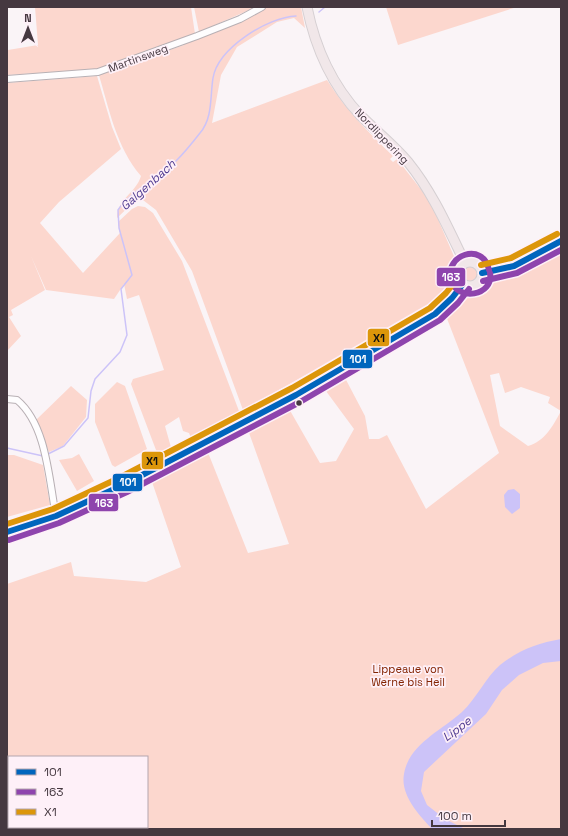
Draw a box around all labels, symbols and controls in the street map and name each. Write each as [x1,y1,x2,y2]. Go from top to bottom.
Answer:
north arrow [8,8,48,48]
text: N [24,11,32,25]
street label: Martinsweg [106,41,170,75]
street label: Nordlippering [352,105,412,167]
water label: Galgenbach [117,156,179,214]
line badge: 163 [436,267,466,287]
text: 163 [442,270,461,284]
line badge: X1 [367,328,390,347]
text: X1 [373,331,385,345]
line badge: 101 [342,349,373,369]
text: 101 [349,352,367,366]
unlabelled marker [294,398,304,408]
line badge: X1 [141,451,164,470]
text: X1 [146,454,158,468]
line badge: 101 [112,473,143,492]
text: 101 [119,475,137,489]
line badge: 163 [88,493,119,512]
text: 163 [95,496,114,510]
park label: Lippeaue von Werne bis Heil [371,662,445,689]
water label: Lippe [439,712,475,745]
legend [8,756,148,828]
text: 101 [44,764,62,780]
text: 163 [44,784,64,800]
scale bar [432,802,505,828]
text: X1 [44,804,57,820]
text: 100 m [438,808,472,824]

